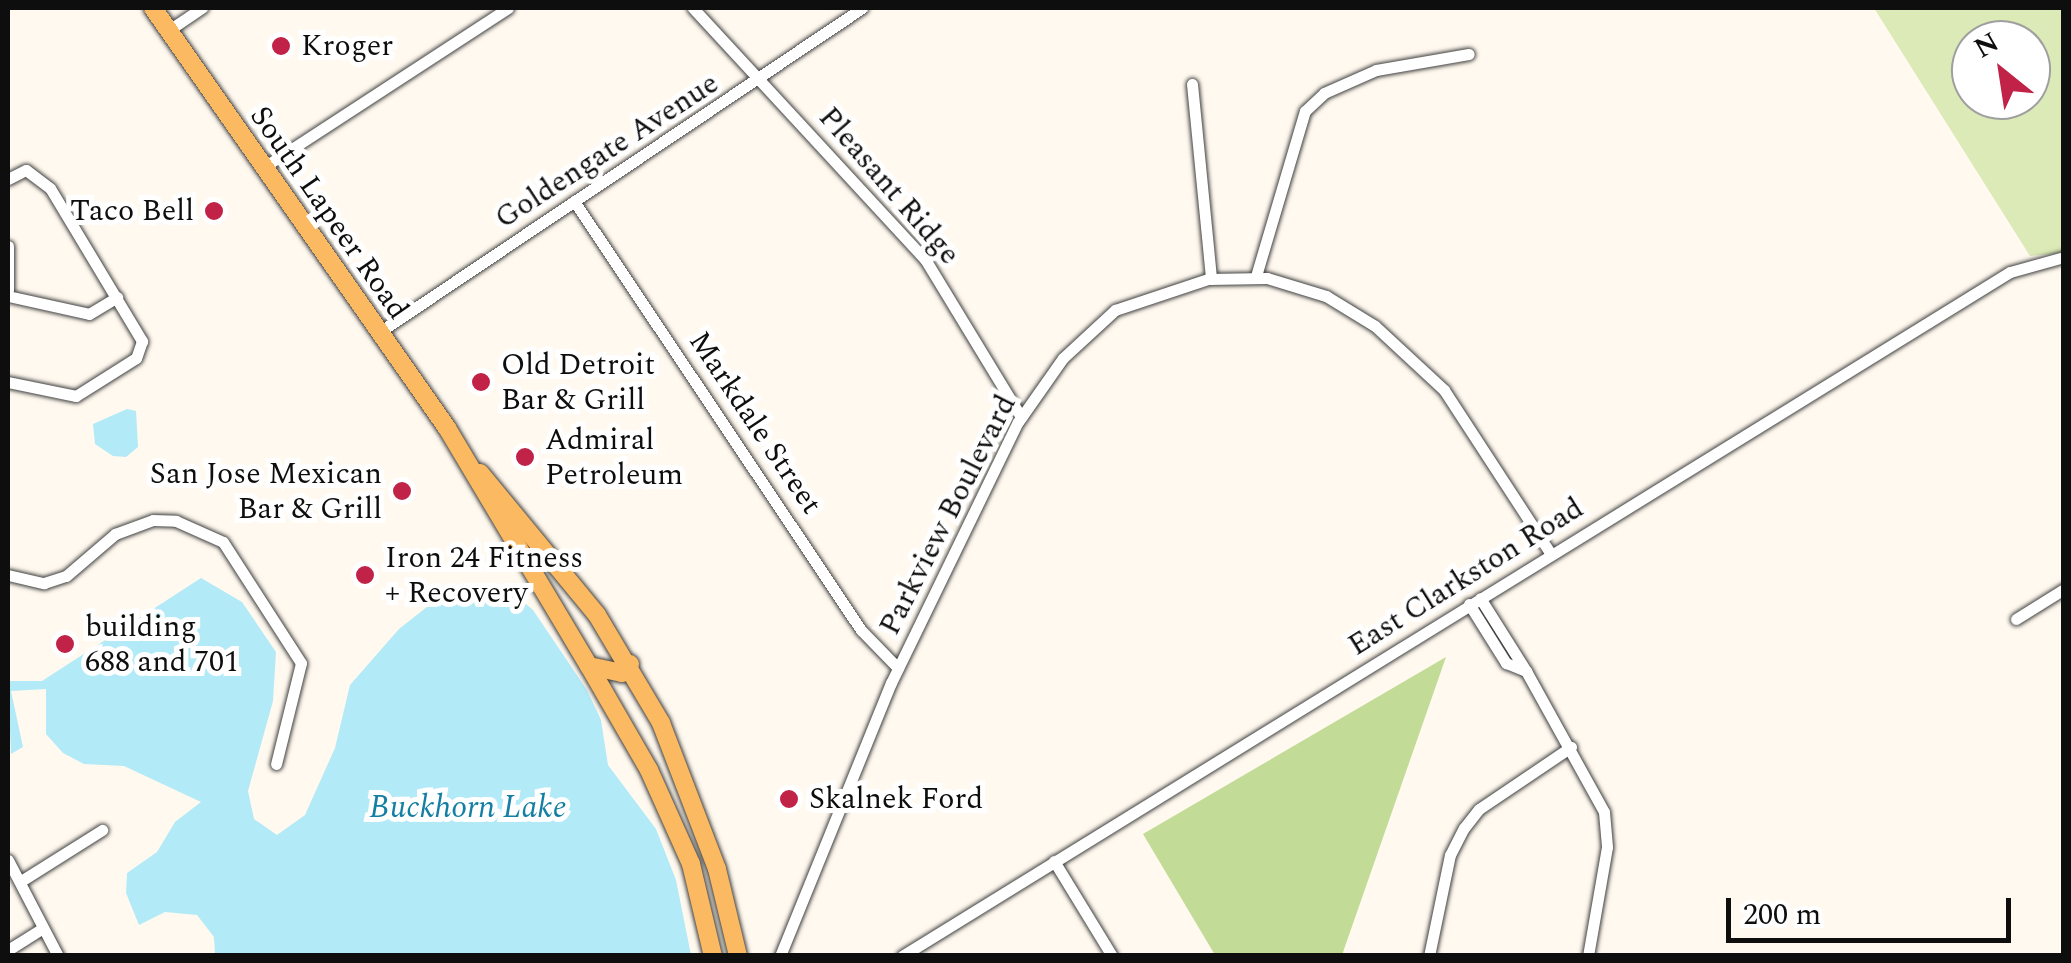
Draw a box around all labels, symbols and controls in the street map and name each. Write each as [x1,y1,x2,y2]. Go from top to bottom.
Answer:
north arrow [1951,20,2051,120]
text: N [1966,21,2007,70]
place label: Kroger [301,28,393,64]
marker: Kroger [270,35,292,57]
street label: Goldengate Avenue [489,65,725,237]
street label: South Lapeer Road [242,99,416,327]
street label: Pleasant Ridge [811,100,967,272]
place label: Taco Bell [70,193,194,229]
marker: Taco Bell [203,200,225,222]
street label: Markdale Street [681,325,829,521]
place label: Old Detroit Bar & Grill [501,347,655,418]
marker: Old Detroit Bar & Grill [470,371,492,393]
street label: Parkview Boulevard [872,389,1024,641]
place label: Admiral Petroleum [545,422,683,492]
marker: Admiral Petroleum [514,446,536,468]
place label: San Jose Mexican Bar & Grill [150,456,382,526]
marker: San Jose Mexican Bar & Grill [391,480,413,502]
street label: East Clarkston Road [1342,490,1590,664]
place label: Iron 24 Fitness + Recovery [385,540,583,610]
marker: Iron 24 Fitness + Recovery [354,564,376,586]
place label: building 688 and 701 [85,609,239,680]
marker: building 688 and 701 [54,633,76,655]
place label: Skalnek Ford [809,781,983,817]
marker: Skalnek Ford [778,788,800,810]
water label: Buckhorn Lake [369,789,567,827]
scale bar [1731,878,2016,940]
text: 200 m [1743,892,1821,938]

